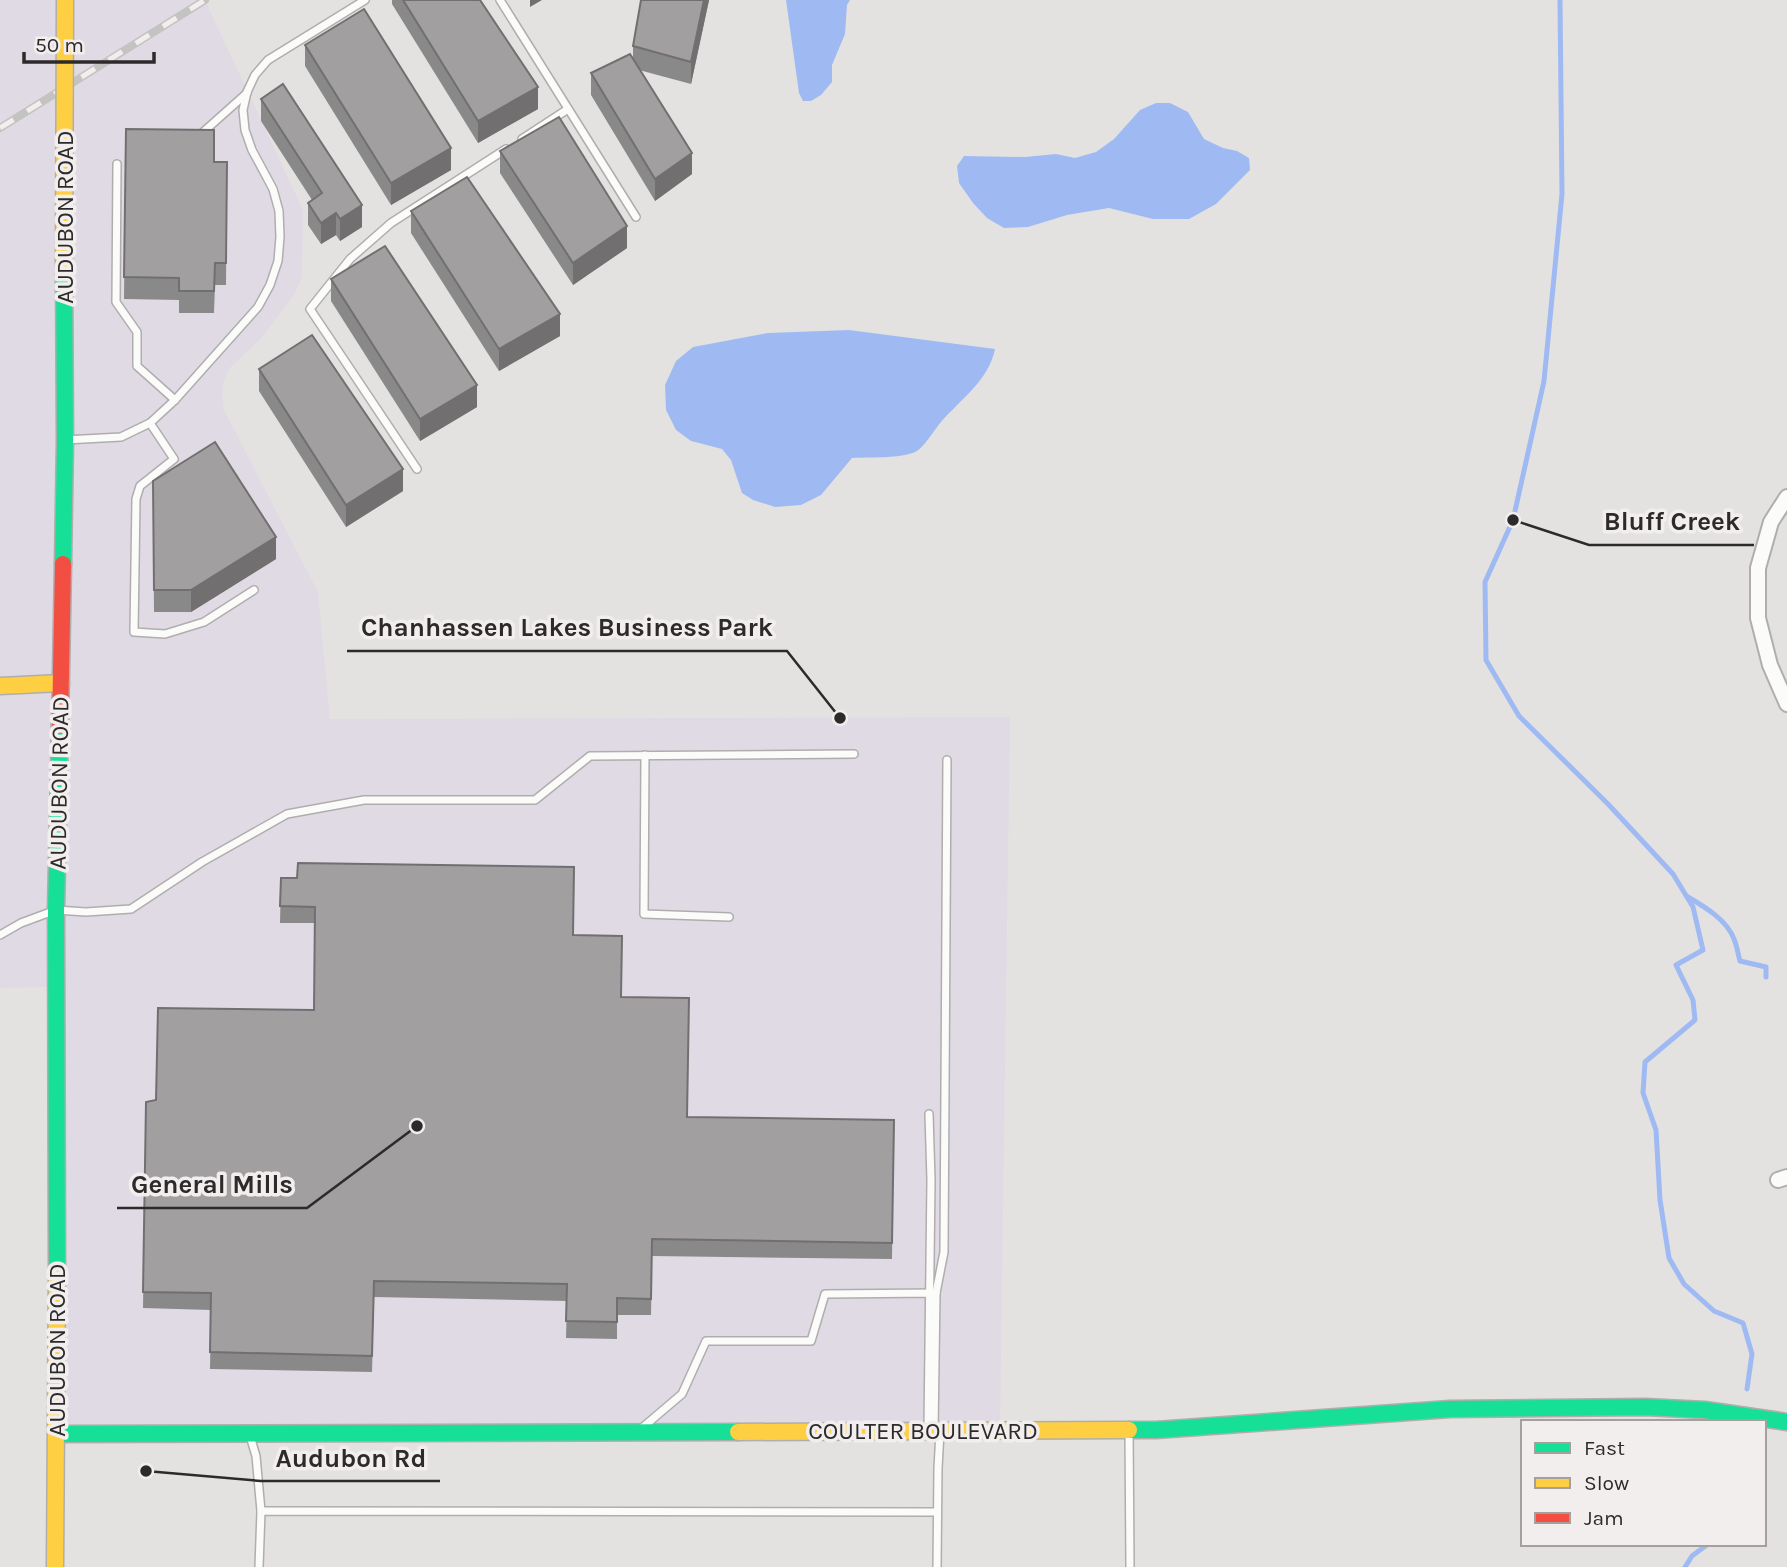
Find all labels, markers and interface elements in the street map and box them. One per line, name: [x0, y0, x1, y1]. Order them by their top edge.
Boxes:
scale bar: [24, 21, 154, 65]
text: 50 m: [35, 33, 84, 57]
street label: AUDUBON ROAD: [51, 130, 79, 304]
callout: Bluff Creek: [1589, 498, 1754, 545]
text: Bluff Creek: [1604, 506, 1740, 537]
callout: Chanhassen Lakes Business Park: [347, 604, 787, 651]
text: Chanhassen Lakes Business Park: [361, 612, 773, 643]
street label: AUDUBON ROAD: [43, 696, 75, 870]
callout: General Mills: [117, 1161, 307, 1208]
text: General Mills: [131, 1169, 293, 1200]
street label: AUDUBON ROAD: [43, 1263, 71, 1437]
street label: COULTER BOULEVARD: [808, 1417, 1038, 1445]
legend: [1521, 1420, 1766, 1546]
callout: Audubon Rd: [261, 1434, 440, 1481]
text: Fast: [1584, 1436, 1625, 1460]
text: Audubon Rd: [276, 1443, 426, 1474]
text: Slow: [1584, 1471, 1629, 1495]
text: Jam: [1584, 1506, 1624, 1530]

